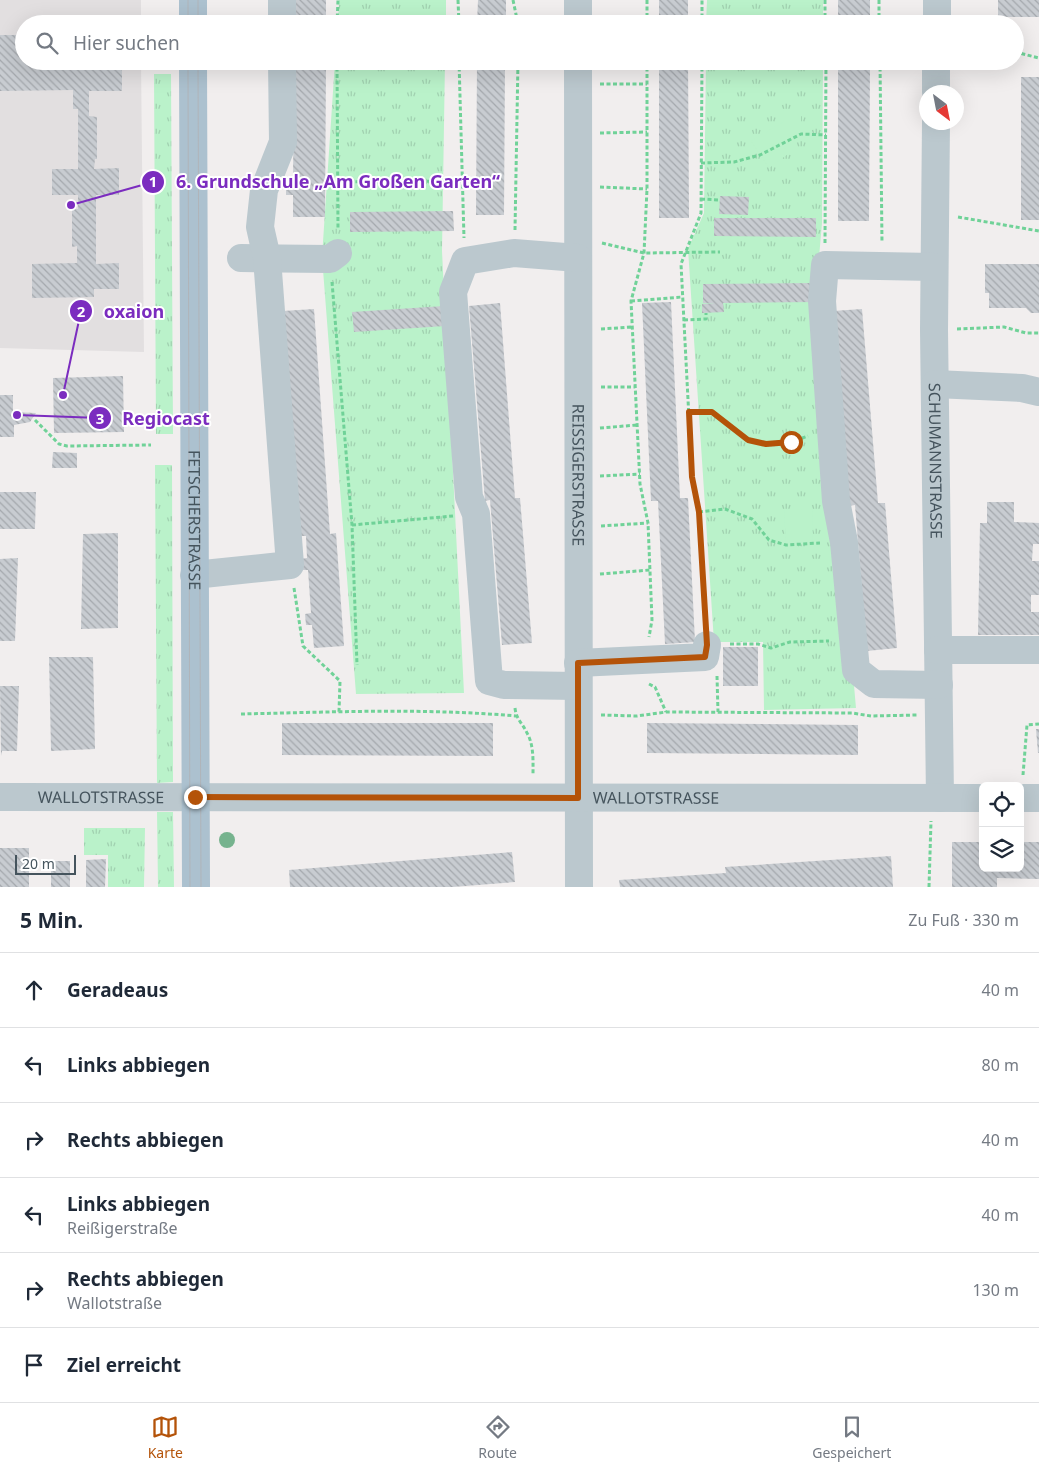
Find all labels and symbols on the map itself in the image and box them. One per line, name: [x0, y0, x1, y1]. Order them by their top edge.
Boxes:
north arrow: [919, 85, 964, 130]
callout: 6. Grundschule „Am Großen Garten“: [141, 165, 510, 198]
text: 6. Grundschule „Am Großen Garten“: [176, 169, 500, 193]
text: 1: [149, 171, 157, 191]
callout: oxaion: [69, 295, 174, 328]
text: oxaion: [104, 299, 164, 323]
text: 2: [77, 301, 86, 321]
street label: SCHUMANNSTRASSE: [924, 383, 948, 539]
callout: Regiocast: [88, 402, 220, 435]
street label: REISSIGERSTRASSE: [567, 404, 590, 546]
text: Regiocast: [122, 406, 210, 430]
text: 3: [96, 408, 104, 428]
route start: [780, 431, 803, 454]
street label: FETSCHERSTRASSE: [183, 450, 206, 590]
street label: WALLOTSTRASSE: [38, 786, 164, 808]
route end: [184, 786, 207, 809]
street label: WALLOTSTRASSE: [593, 787, 719, 809]
scale bar: [15, 852, 76, 875]

